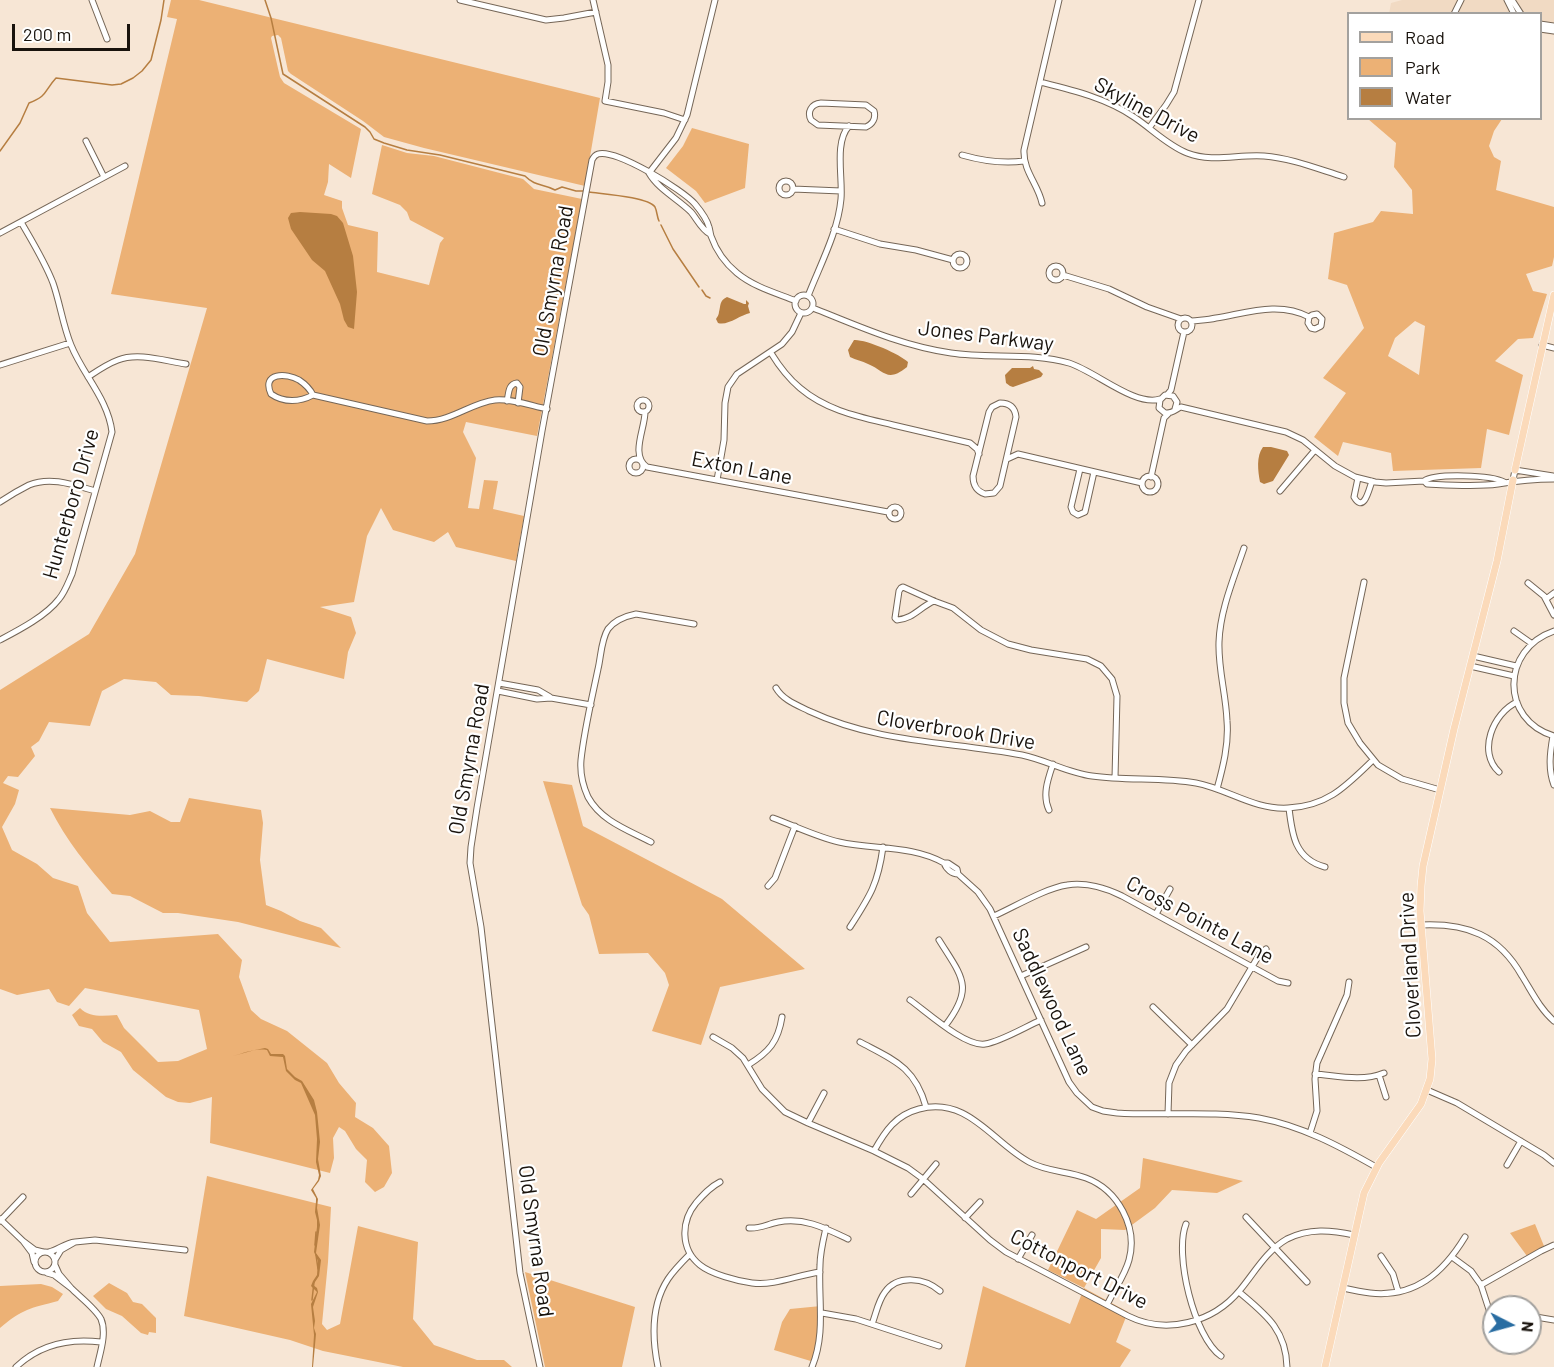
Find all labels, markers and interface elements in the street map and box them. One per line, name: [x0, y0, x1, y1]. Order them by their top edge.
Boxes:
scale bar: [15, 12, 134, 50]
legend: [1347, 12, 1542, 120]
text: 200 m: [23, 23, 71, 45]
text: Road: [1405, 26, 1445, 48]
text: Park: [1405, 56, 1440, 78]
street label: Skyline Drive: [1090, 72, 1204, 148]
text: Water: [1405, 86, 1452, 108]
street label: Old Smyrna Road: [527, 203, 579, 359]
street label: Jones Parkway: [917, 315, 1055, 357]
street label: Hunterboro Drive: [37, 426, 105, 582]
street label: Exton Lane: [690, 446, 794, 490]
street label: Old Smyrna Road: [443, 681, 495, 837]
street label: Cloverbrook Drive: [875, 705, 1037, 755]
street label: Cross Pointe Lane: [1122, 870, 1278, 970]
street label: Cloverland Drive: [1394, 891, 1426, 1039]
street label: Saddlewood Lane: [1007, 924, 1097, 1080]
street label: Old Smyrna Road: [513, 1163, 559, 1319]
street label: Cottonport Drive: [1006, 1223, 1152, 1315]
north arrow: [1482, 1295, 1542, 1355]
text: N: [1518, 1320, 1538, 1333]

